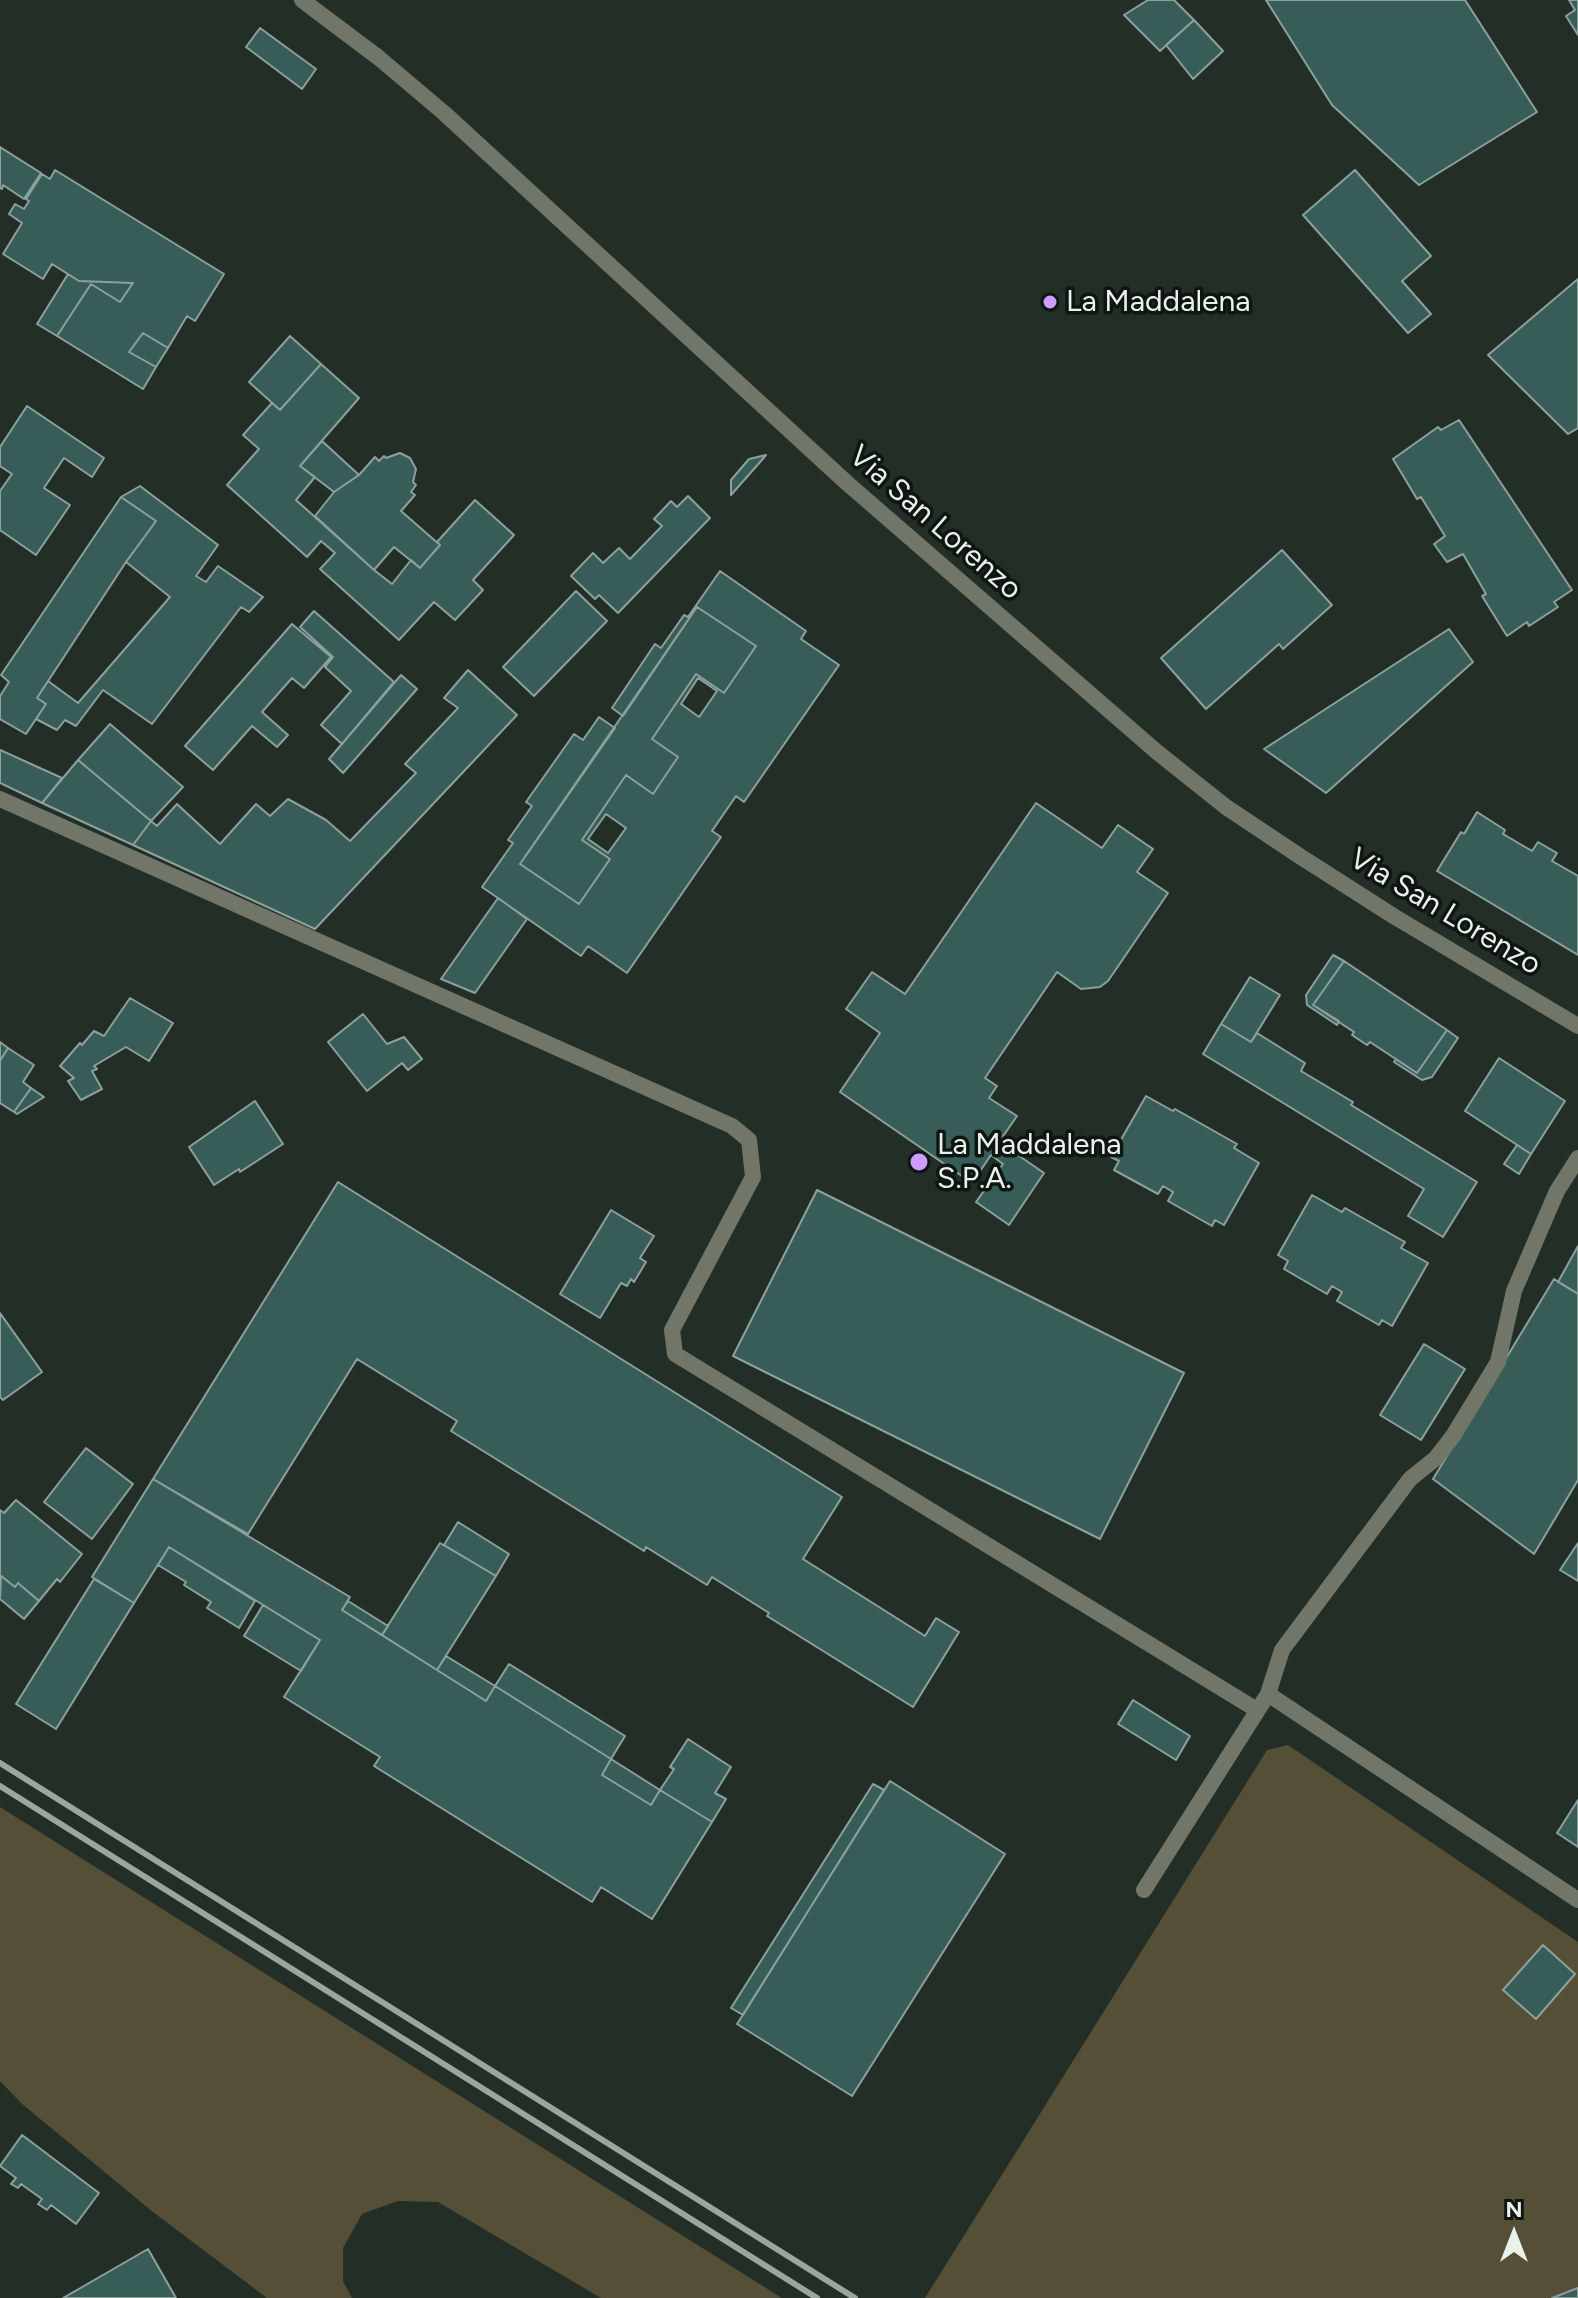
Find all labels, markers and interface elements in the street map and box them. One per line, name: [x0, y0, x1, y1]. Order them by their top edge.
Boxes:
place label: La Maddalena: [1066, 284, 1250, 320]
marker: La Maddalena: [1041, 293, 1059, 311]
street label: Via San Lorenzo: [841, 438, 1029, 608]
street label: Via San Lorenzo: [1343, 841, 1547, 983]
place label: La Maddalena S.P.A.: [937, 1127, 1121, 1198]
marker: La Maddalena S.P.A.: [908, 1151, 930, 1173]
north arrow: [1474, 2194, 1554, 2274]
text: N: [1505, 2196, 1523, 2223]

